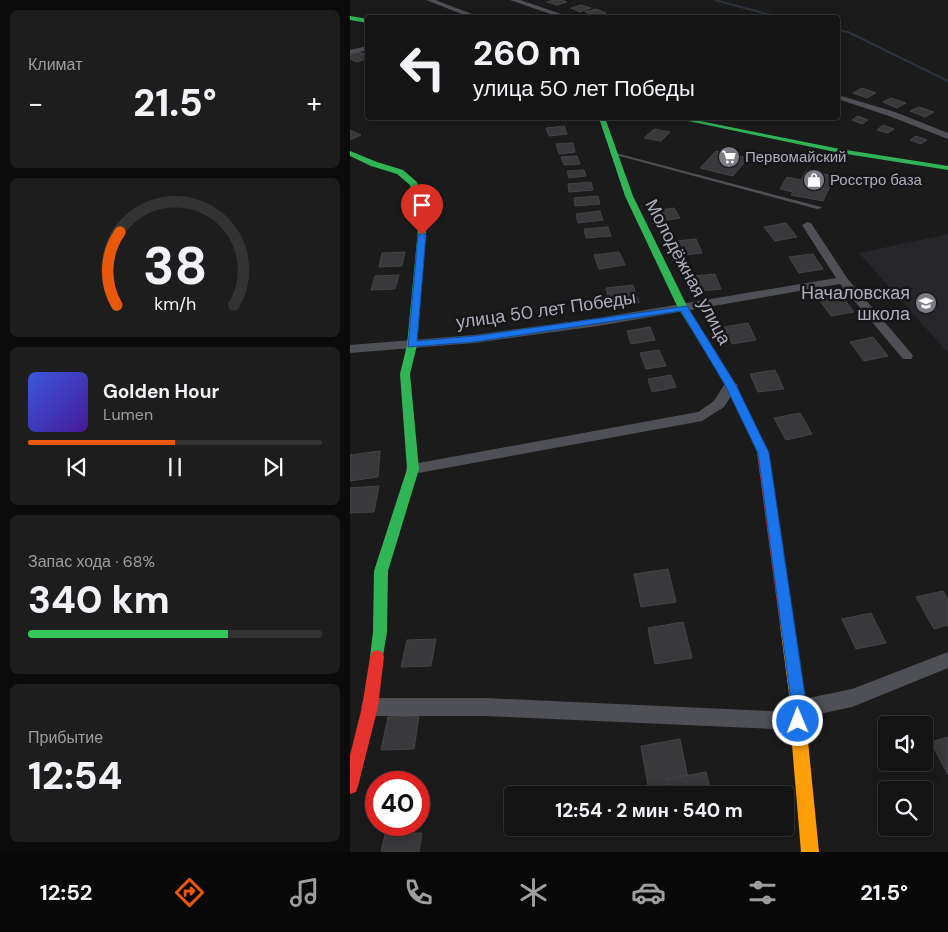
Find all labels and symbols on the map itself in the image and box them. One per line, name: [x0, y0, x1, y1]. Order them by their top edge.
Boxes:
supermarket icon: Первомайский: [717, 145, 741, 169]
place label: Первомайский: [745, 147, 846, 167]
shop icon: Росстро база: [802, 168, 826, 192]
place label: Росстро база: [830, 170, 923, 190]
pin: [401, 184, 443, 235]
street label: Молодёжная улица: [639, 195, 737, 350]
place label: Началовская школа: [801, 281, 911, 326]
street label: улица 50 лет Победы: [455, 285, 637, 335]
school or university icon: Началовская школа: [914, 291, 938, 315]
position arrow: [771, 694, 823, 746]
speed limit sign: 40: [365, 771, 430, 836]

